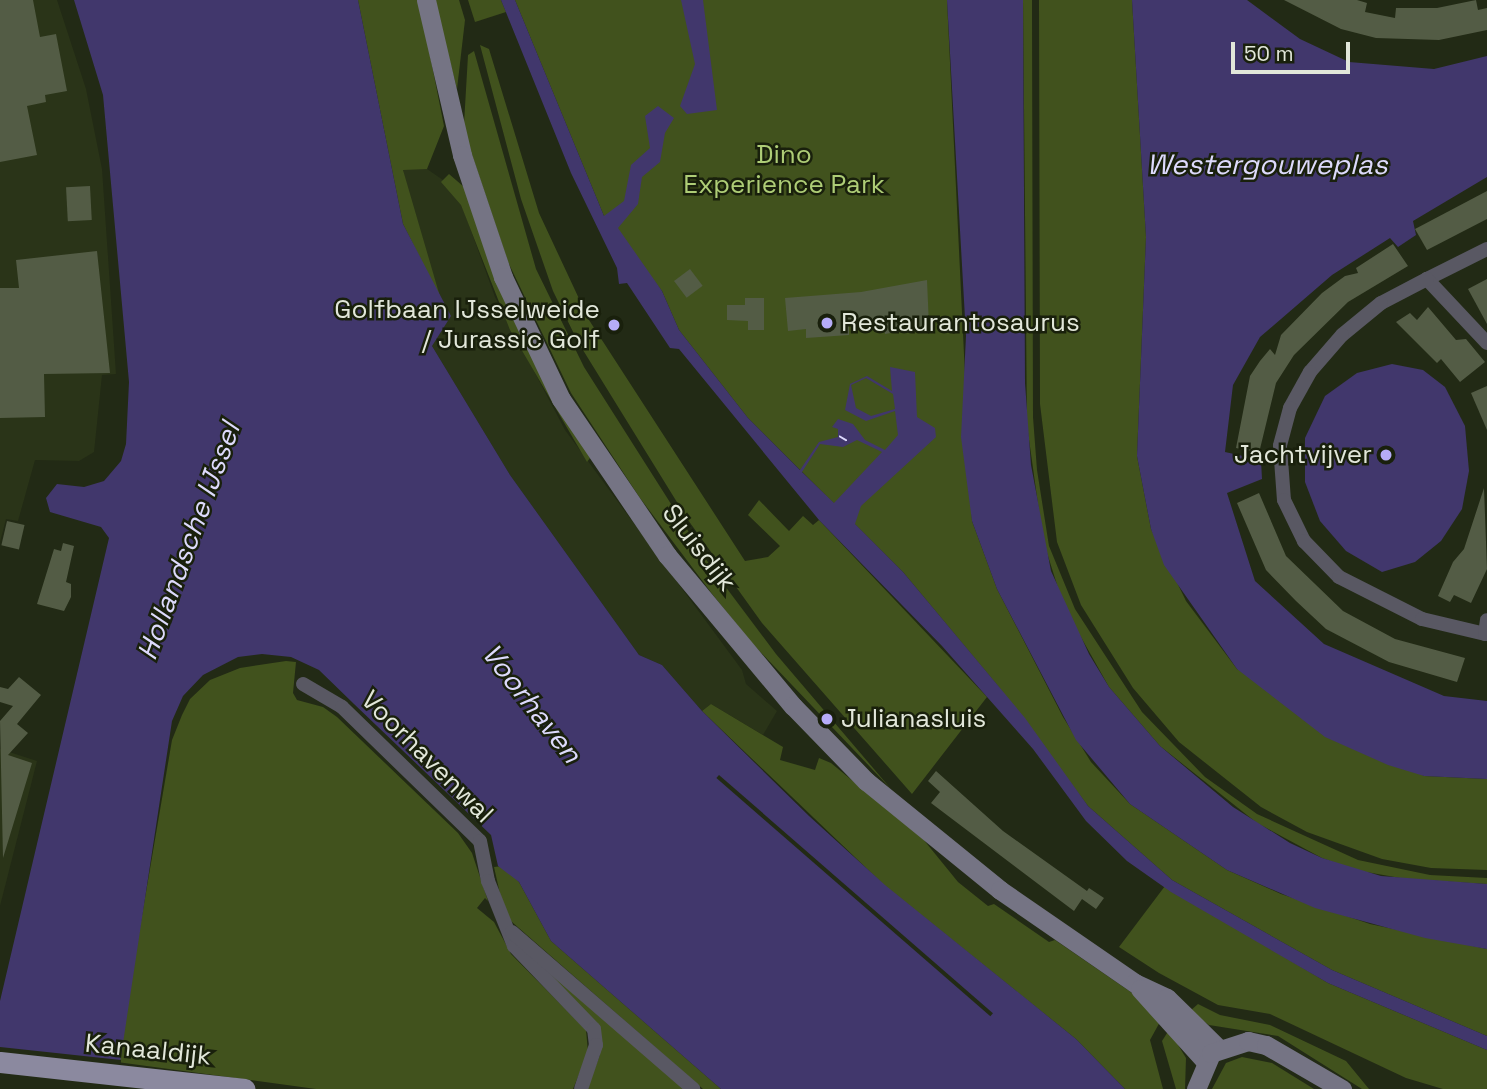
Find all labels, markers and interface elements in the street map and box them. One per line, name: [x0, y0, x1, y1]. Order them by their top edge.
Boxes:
scale bar: [1235, 28, 1354, 72]
text: 50 m: [1244, 40, 1294, 67]
park label: Dino Experience Park: [683, 139, 885, 200]
water label: Westergouweplas: [1147, 147, 1387, 181]
place label: Golfbaan IJsselweide / Jurassic Golf: [334, 294, 600, 356]
place label: Restaurantosaurus: [841, 307, 1080, 339]
marker: Restaurantosaurus: [819, 315, 835, 331]
marker: Golfbaan IJsselweide / Jurassic Golf: [606, 317, 622, 333]
water label: Hollandsche IJssel: [130, 418, 246, 664]
place label: Jachtvijver: [1234, 439, 1372, 471]
marker: Jachtvijver: [1378, 447, 1394, 463]
street label: Sluisdijk: [655, 498, 743, 598]
water label: Voorhaven: [475, 637, 589, 769]
street label: Voorhavenwal: [354, 684, 500, 830]
place label: Julianasluis: [841, 703, 986, 735]
marker: Julianasluis: [819, 711, 835, 727]
street label: Kanaaldijk: [83, 1028, 213, 1072]

